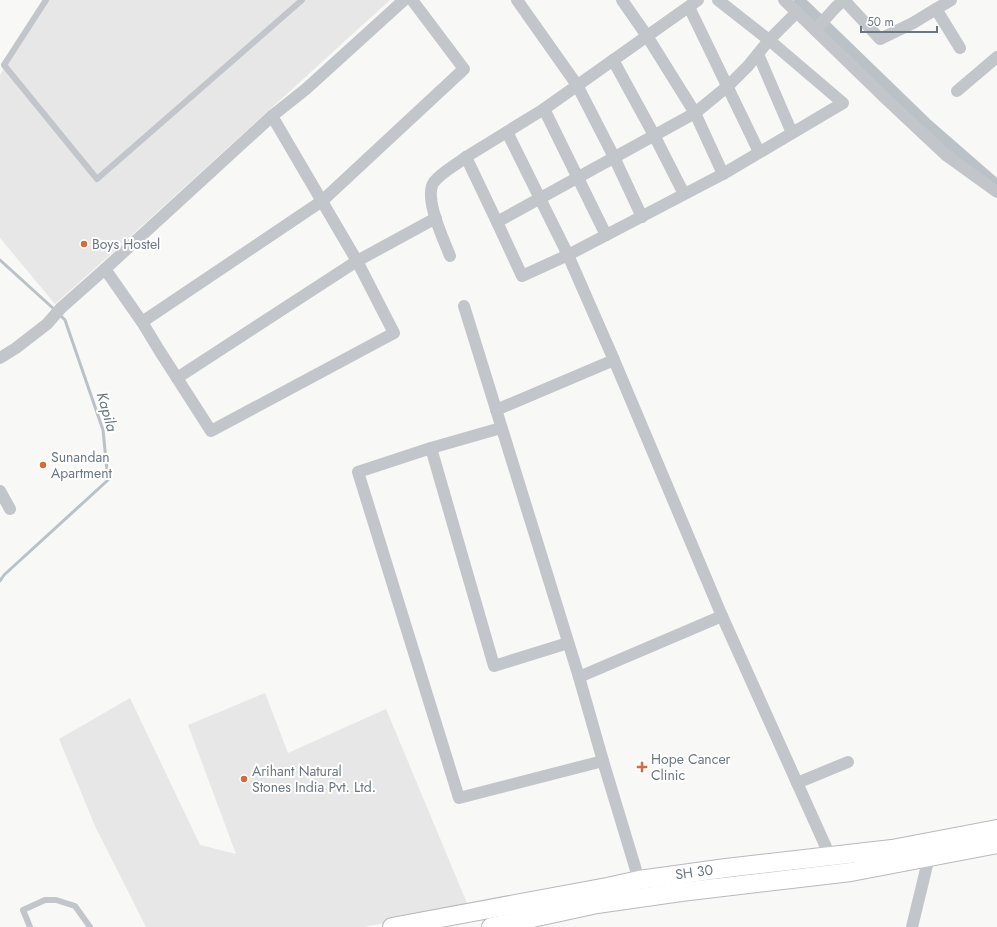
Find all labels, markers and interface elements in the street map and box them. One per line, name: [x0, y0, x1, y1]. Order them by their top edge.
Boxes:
scale bar: [861, 8, 937, 34]
text: 50 m: [867, 13, 894, 31]
place label: Boys Hostel: [92, 234, 160, 254]
marker: Boys Hostel: [79, 239, 89, 249]
water label: Kapila: [91, 390, 123, 435]
place label: Sunandan Apartment: [51, 447, 113, 483]
marker: Sunandan Apartment: [38, 460, 48, 470]
place label: Hope Cancer Clinic: [651, 749, 731, 785]
place label: Arihant Natural Stones India Pvt. Ltd.: [252, 761, 376, 797]
marker: Hope Cancer Clinic: [636, 761, 648, 773]
marker: Arihant Natural Stones India Pvt. Ltd.: [239, 774, 249, 784]
street label: SH 30: [674, 859, 714, 885]

